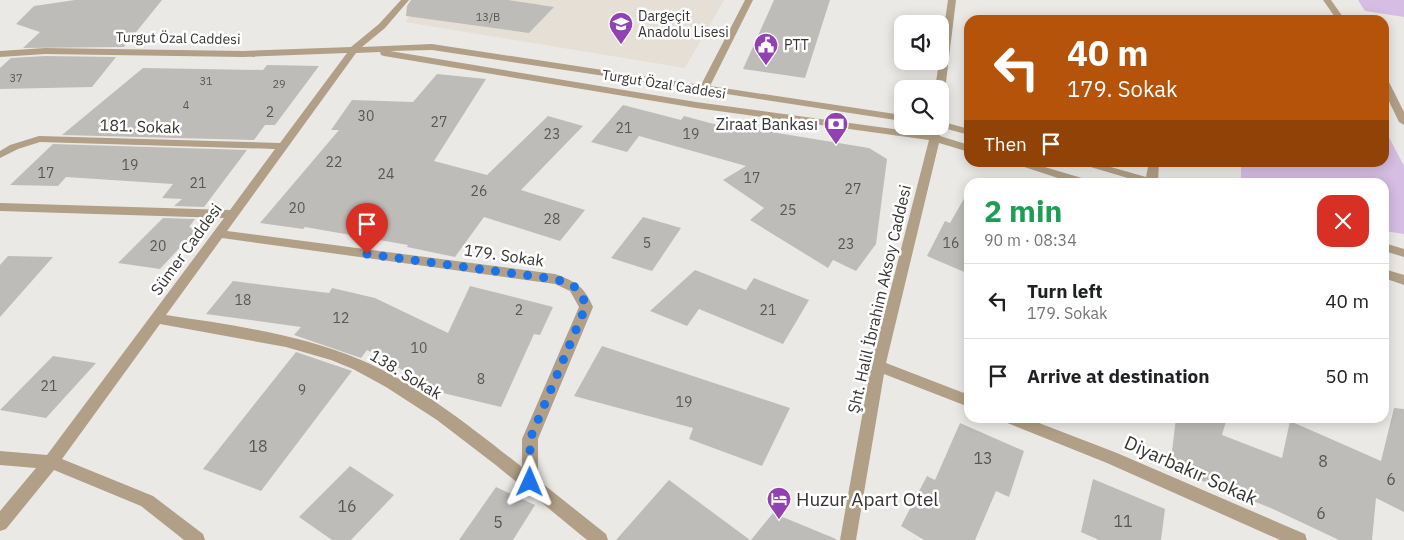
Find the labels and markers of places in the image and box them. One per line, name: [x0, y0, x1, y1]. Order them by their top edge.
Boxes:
place label: Dargeçit Anadolu Lisesi: [638, 7, 729, 41]
school or university icon: Dargeçit Anadolu Lisesi: [608, 11, 634, 45]
public building icon: PTT: [753, 32, 779, 66]
place label: PTT: [784, 36, 809, 54]
bank icon: Ziraat Bankası: [823, 111, 849, 145]
place label: Ziraat Bankası: [716, 114, 818, 134]
pin: [346, 203, 388, 254]
hotel icon: Huzur Apart Otel: [766, 486, 792, 520]
place label: Huzur Apart Otel: [796, 487, 938, 511]

